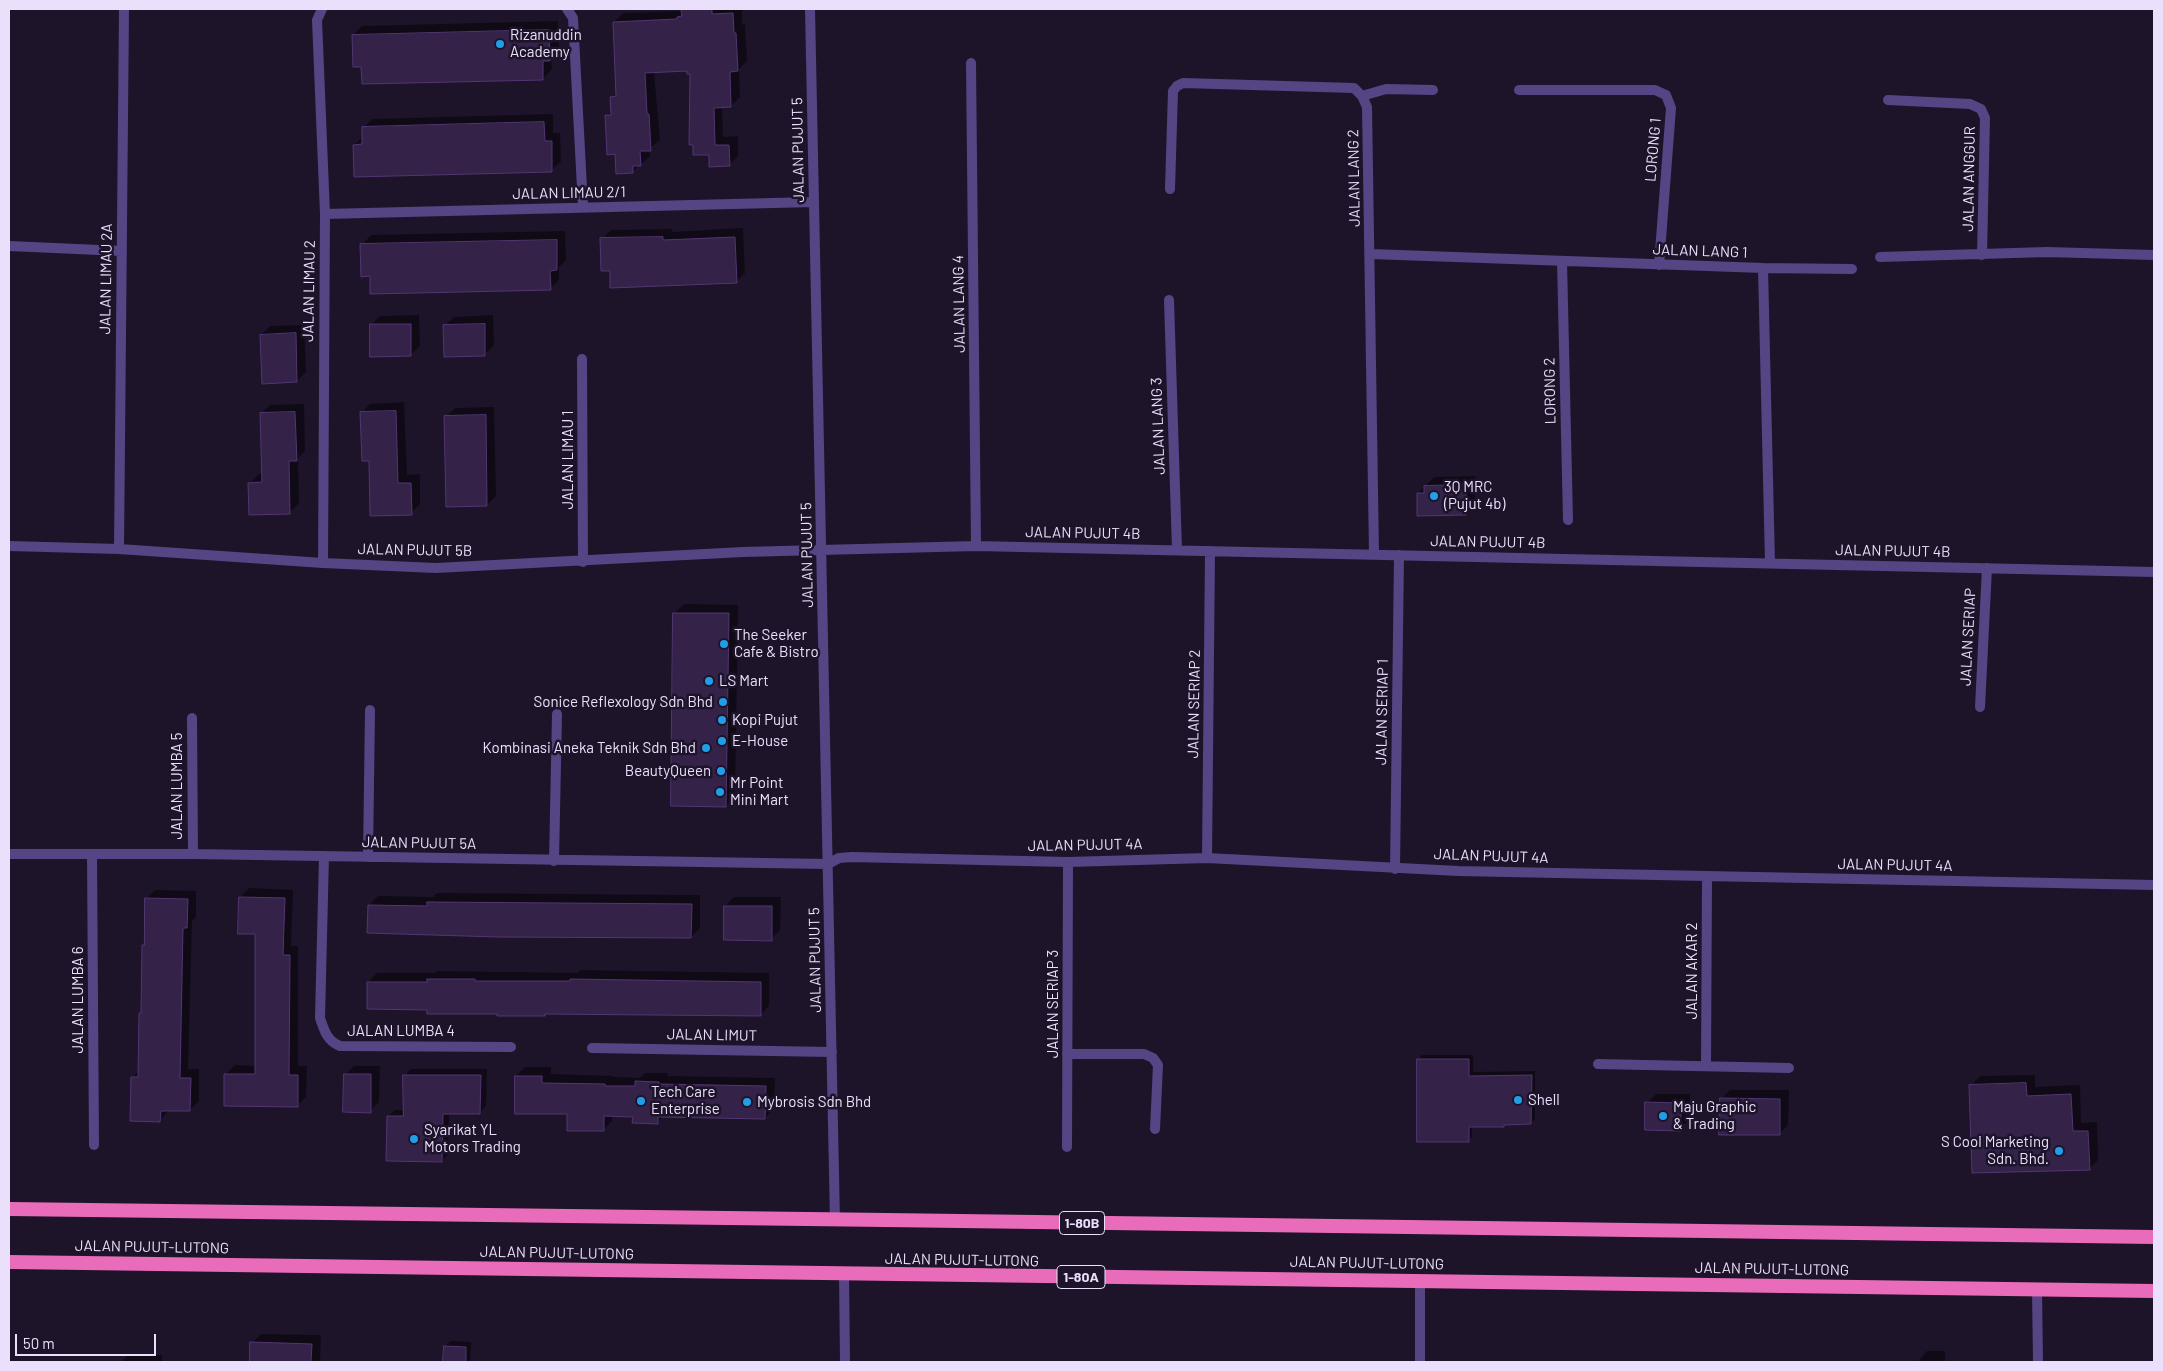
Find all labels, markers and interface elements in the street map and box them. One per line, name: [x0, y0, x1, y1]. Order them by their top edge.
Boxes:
place label: Rizanuddin Academy: [510, 26, 582, 61]
marker: Rizanuddin Academy: [494, 38, 506, 50]
street label: JALAN PUJUT 5: [788, 97, 808, 203]
street label: LORONG 1: [1641, 117, 1665, 183]
street label: JALAN ANGGUR: [1959, 126, 1979, 232]
street label: JALAN LANG 2: [1344, 129, 1364, 227]
street label: JALAN LIMAU 2/1: [512, 183, 626, 203]
street label: JALAN LIMAU 2A: [96, 223, 116, 335]
street label: JALAN LIMAU 2: [299, 240, 319, 342]
street label: JALAN LANG 1: [1652, 240, 1748, 262]
street label: JALAN LANG 4: [949, 255, 969, 353]
street label: LORONG 2: [1540, 358, 1560, 424]
street label: JALAN LANG 3: [1147, 377, 1169, 475]
street label: JALAN LIMAU 1: [559, 410, 577, 510]
place label: 3Q MRC (Pujut 4b): [1444, 478, 1505, 513]
marker: 3Q MRC (Pujut 4b): [1428, 490, 1440, 502]
street label: JALAN PUJUT 5: [797, 502, 817, 608]
street label: JALAN PUJUT 4B: [1025, 523, 1141, 543]
street label: JALAN PUJUT 4B: [1430, 532, 1546, 552]
street label: JALAN PUJUT 5B: [358, 540, 472, 560]
street label: JALAN PUJUT 4B: [1835, 541, 1951, 561]
street label: JALAN SERIAP: [1956, 588, 1980, 686]
place label: The Seeker Cafe & Bistro: [734, 626, 819, 661]
marker: The Seeker Cafe & Bistro: [718, 638, 730, 650]
street label: JALAN SERIAP 2: [1184, 649, 1204, 759]
street label: JALAN SERIAP 1: [1372, 659, 1392, 765]
place label: LS Mart: [719, 672, 769, 690]
marker: LS Mart: [703, 675, 715, 687]
place label: Sonice Reflexology Sdn Bhd: [534, 693, 713, 711]
marker: Sonice Reflexology Sdn Bhd: [717, 696, 729, 708]
place label: Kopi Pujut: [732, 711, 798, 729]
marker: Kopi Pujut: [716, 714, 728, 726]
place label: E-House: [732, 732, 788, 750]
street label: JALAN LUMBA 5: [168, 733, 186, 839]
marker: E-House: [716, 735, 728, 747]
place label: Kombinasi Aneka Teknik Sdn Bhd: [483, 739, 696, 757]
marker: Kombinasi Aneka Teknik Sdn Bhd: [700, 742, 712, 754]
place label: BeautyQueen: [625, 762, 711, 780]
marker: BeautyQueen: [715, 765, 727, 777]
place label: Mr Point Mini Mart: [730, 774, 789, 809]
marker: Mr Point Mini Mart: [714, 786, 726, 798]
street label: JALAN PUJUT 5A: [362, 833, 476, 853]
street label: JALAN PUJUT 4A: [1027, 835, 1143, 855]
street label: JALAN PUJUT 4A: [1433, 845, 1549, 867]
street label: JALAN PUJUT 4A: [1837, 855, 1953, 875]
street label: JALAN PUJUT 5: [805, 907, 825, 1013]
street label: JALAN AKAR 2: [1683, 922, 1701, 1020]
street label: JALAN LUMBA 6: [69, 947, 87, 1053]
street label: JALAN SERIAP 3: [1044, 950, 1062, 1058]
street label: JALAN LUMBA 4: [347, 1022, 455, 1040]
street label: JALAN LIMUT: [667, 1025, 757, 1045]
place label: Tech Care Enterprise: [651, 1083, 720, 1118]
place label: Shell: [1528, 1091, 1560, 1109]
place label: Mybrosis Sdn Bhd: [757, 1093, 871, 1111]
marker: Shell: [1512, 1094, 1524, 1106]
marker: Tech Care Enterprise: [635, 1095, 647, 1107]
marker: Mybrosis Sdn Bhd: [741, 1096, 753, 1108]
place label: Maju Graphic & Trading: [1673, 1098, 1756, 1133]
marker: Maju Graphic & Trading: [1657, 1110, 1669, 1122]
place label: Syarikat YL Motors Trading: [424, 1121, 521, 1156]
marker: Syarikat YL Motors Trading: [408, 1133, 420, 1145]
place label: S Cool Marketing Sdn. Bhd.: [1941, 1133, 2049, 1168]
marker: S Cool Marketing Sdn. Bhd.: [2053, 1145, 2065, 1157]
road number: 1-80B: [1060, 1212, 1104, 1234]
street label: JALAN PUJUT-LUTONG: [75, 1237, 229, 1257]
street label: JALAN PUJUT-LUTONG: [480, 1243, 634, 1263]
street label: JALAN PUJUT-LUTONG: [885, 1250, 1039, 1270]
street label: JALAN PUJUT-LUTONG: [1290, 1253, 1444, 1273]
street label: JALAN PUJUT-LUTONG: [1695, 1259, 1849, 1279]
road number: 1-80A: [1057, 1266, 1105, 1288]
scale bar: [18, 1324, 159, 1356]
text: 50 m: [23, 1334, 55, 1352]

